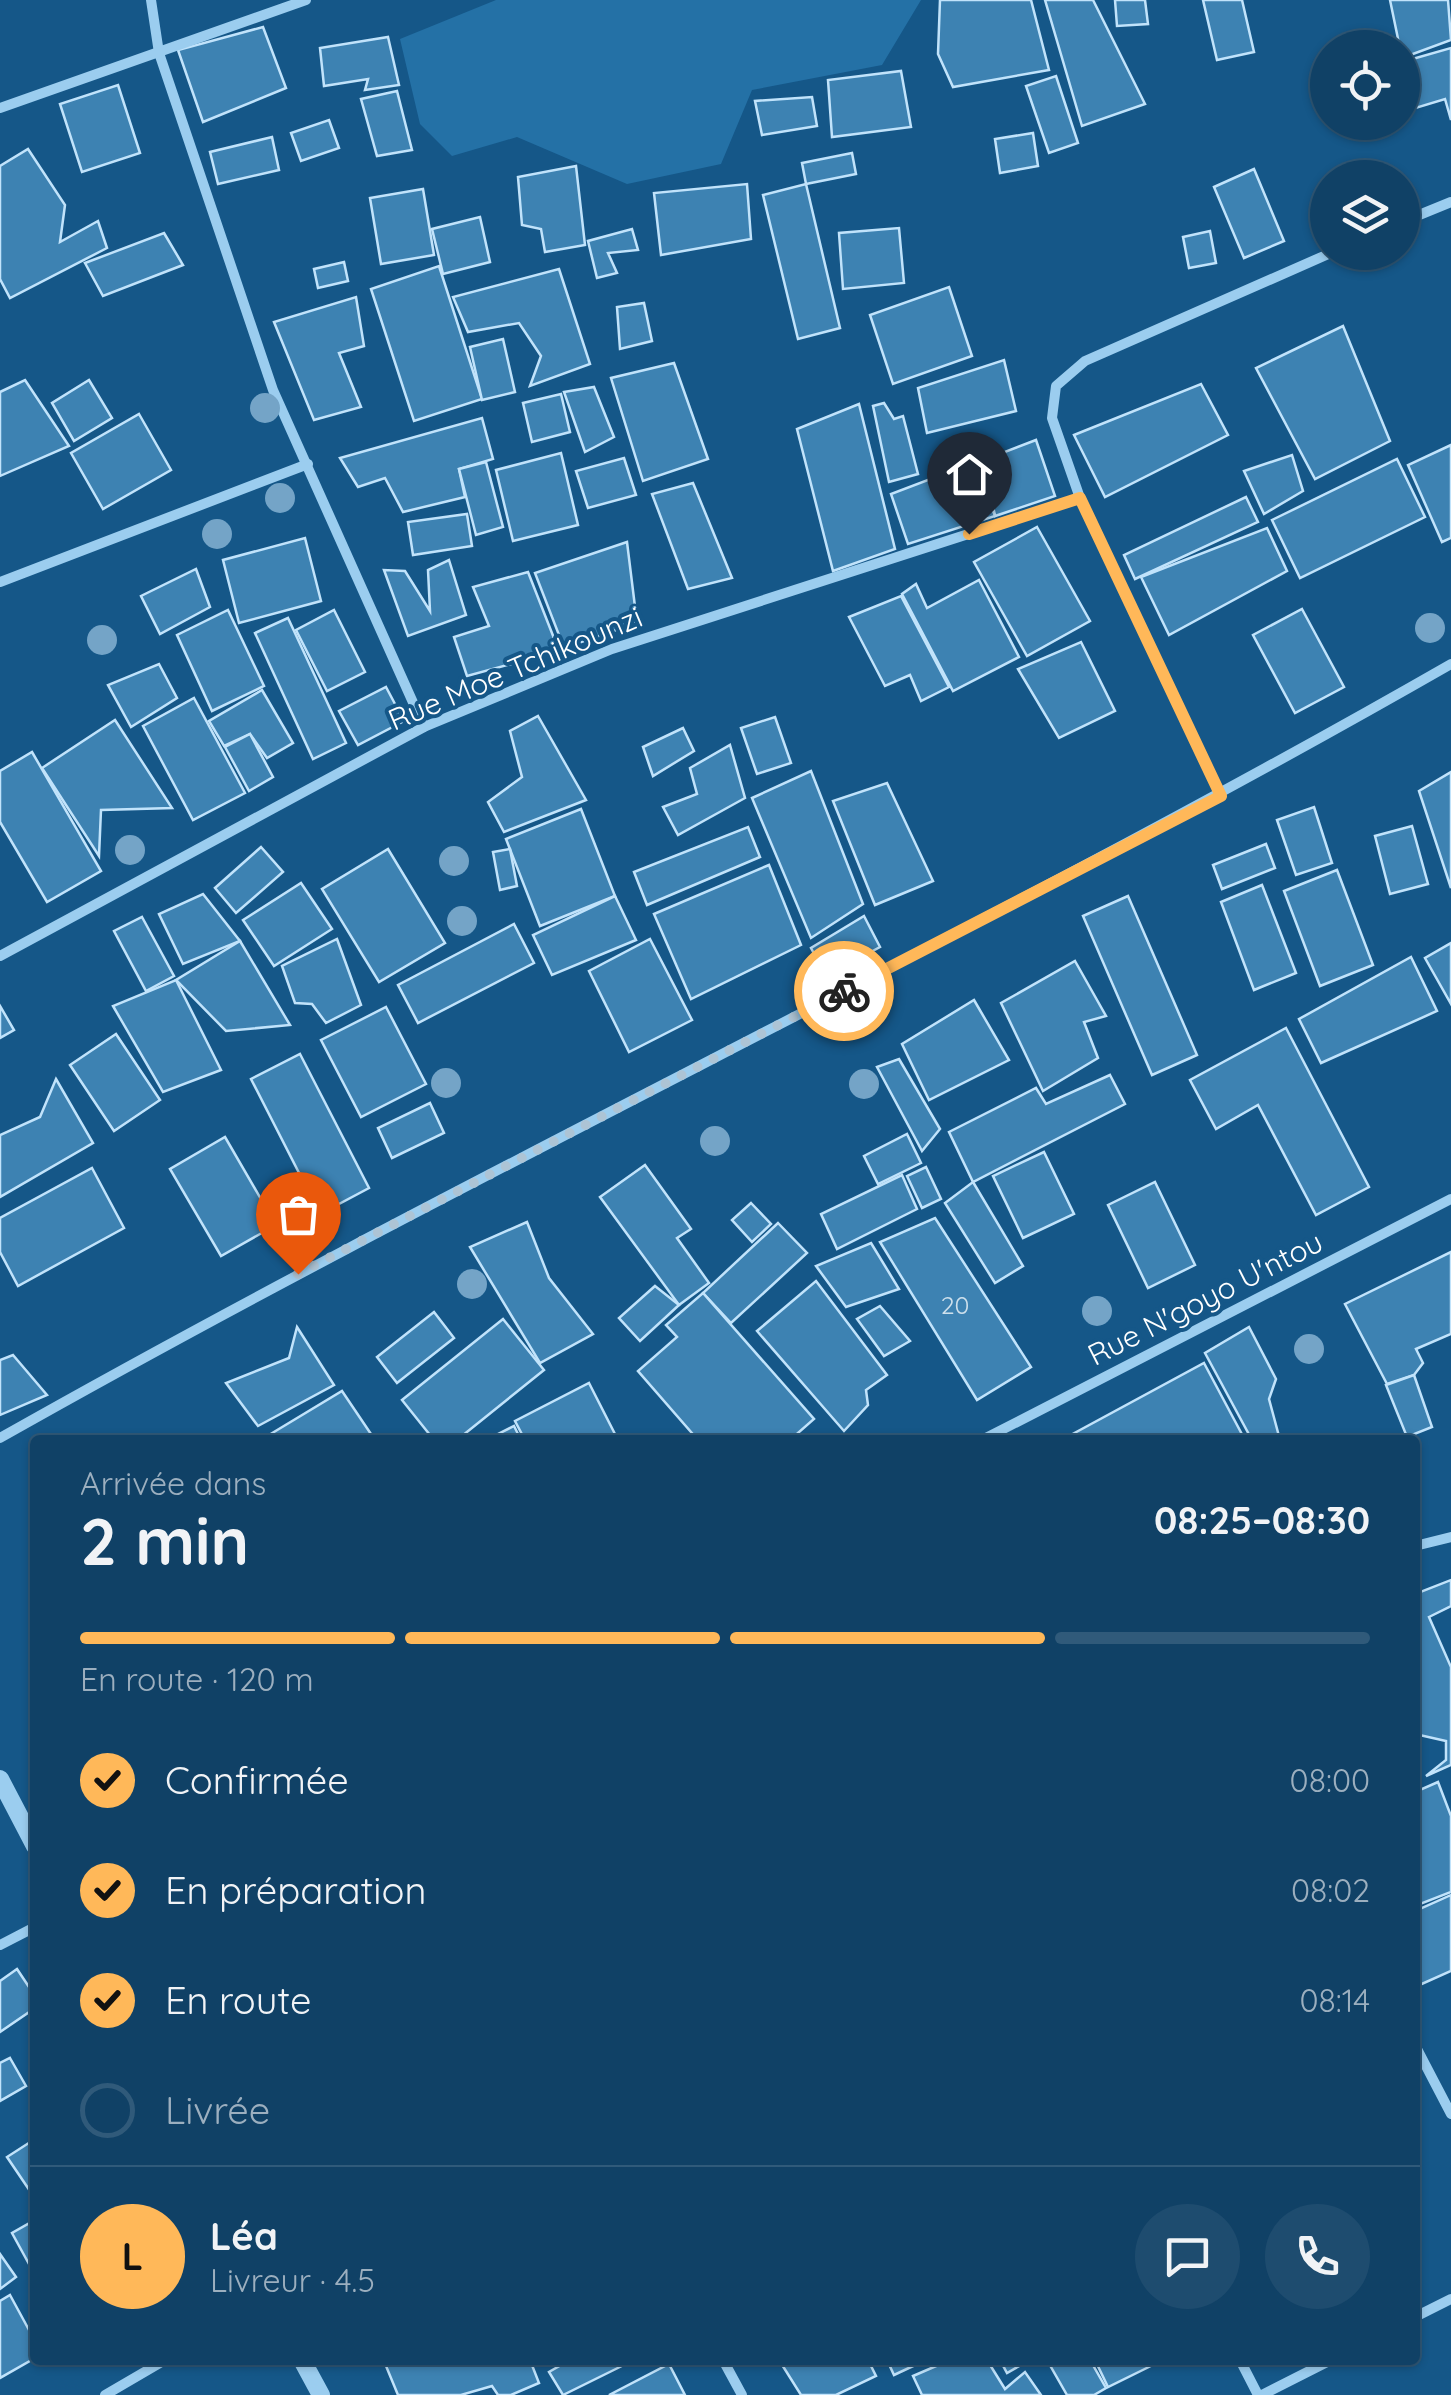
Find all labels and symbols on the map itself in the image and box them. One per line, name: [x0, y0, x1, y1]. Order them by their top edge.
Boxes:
pin: [927, 432, 1012, 535]
street label: Rue Moe Tchikounzi: [382, 597, 648, 739]
courier: [794, 941, 894, 1041]
pin: [256, 1172, 341, 1275]
street label: Rue N'goyo U'ntou: [1081, 1222, 1329, 1374]
house number: 20: [941, 1289, 969, 1320]

